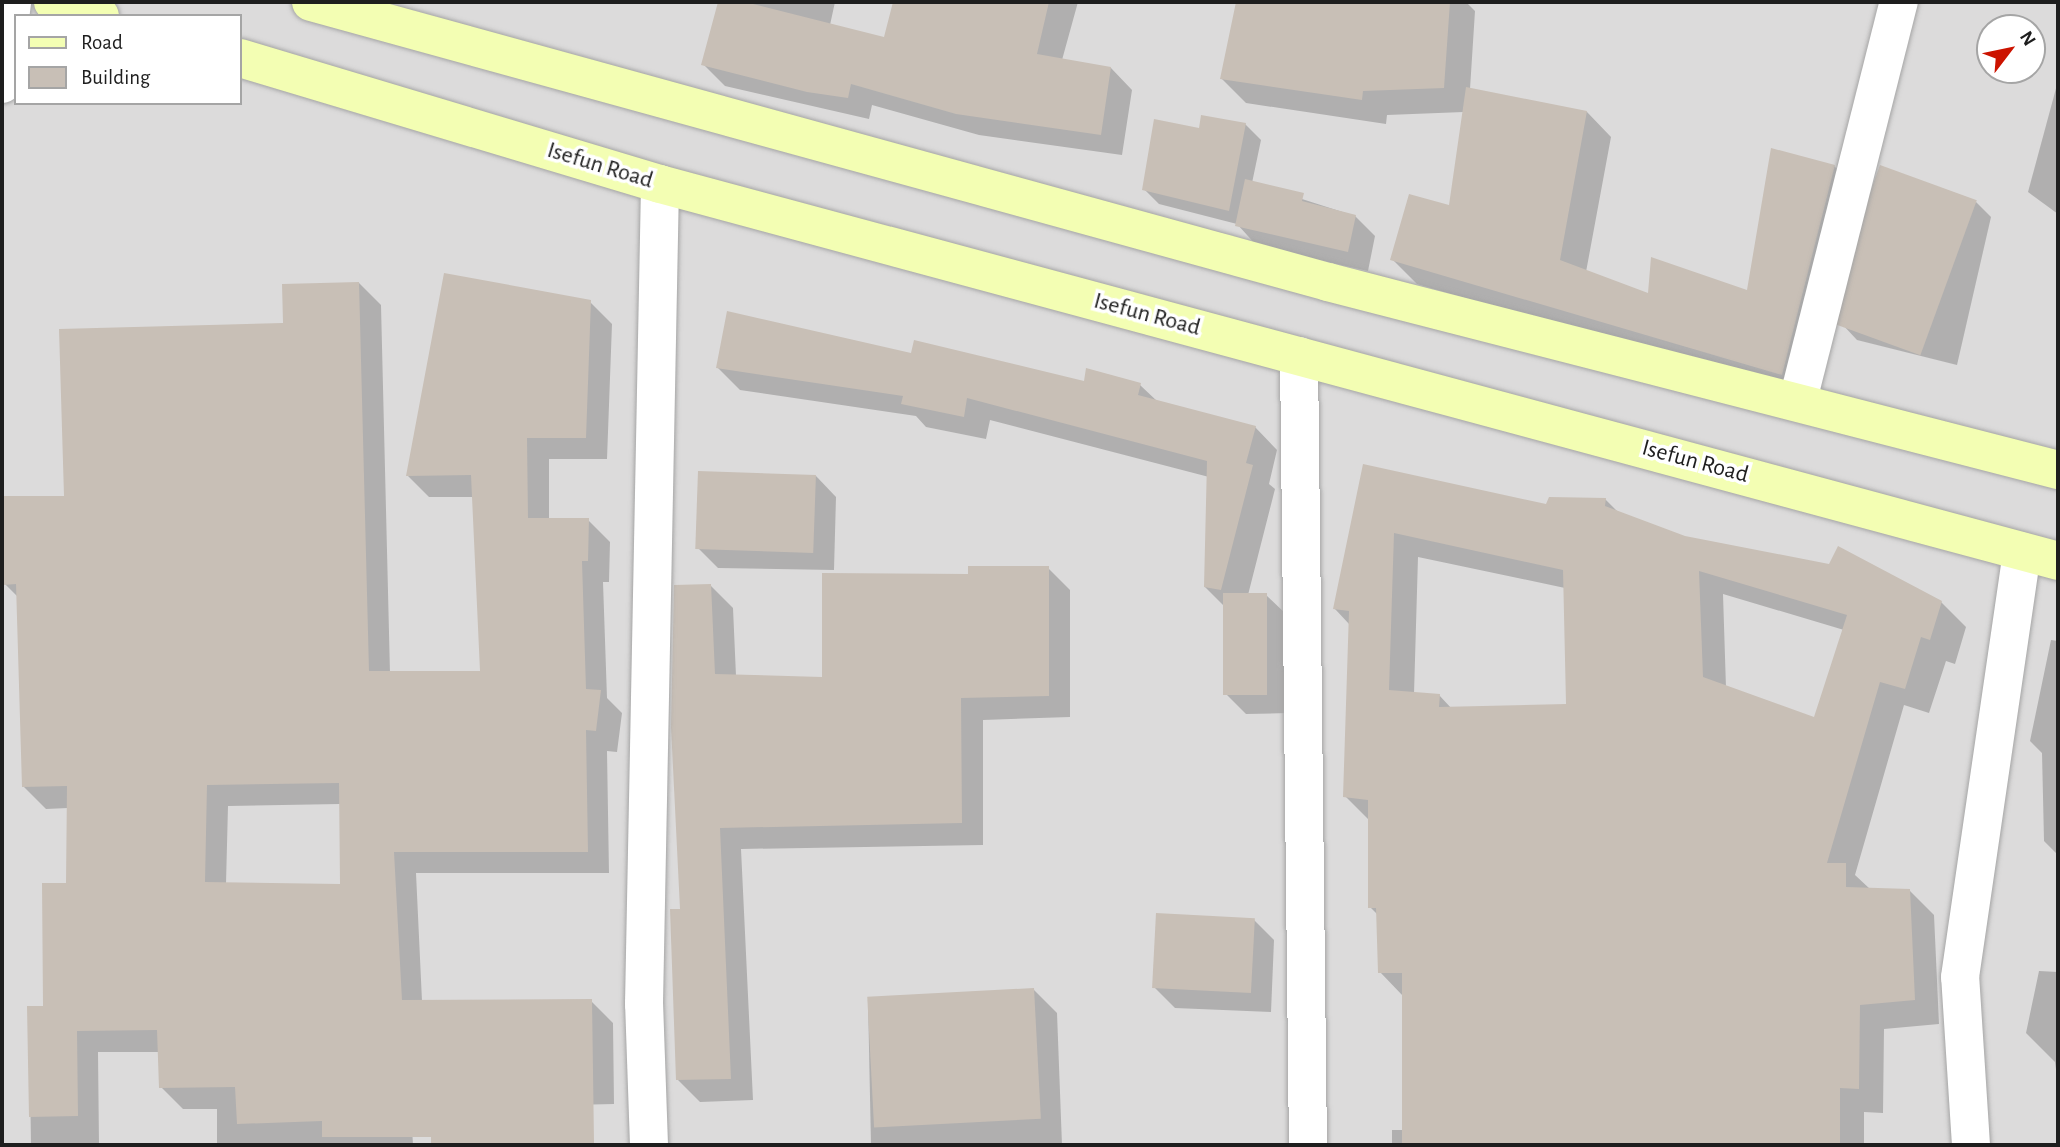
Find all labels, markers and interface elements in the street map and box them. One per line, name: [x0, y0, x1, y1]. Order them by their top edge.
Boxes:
legend: [14, 14, 242, 105]
north arrow: [1976, 14, 2046, 84]
text: N: [2016, 28, 2039, 49]
text: Road: [81, 32, 123, 53]
text: Building: [81, 67, 150, 88]
street label: Isefun Road: [544, 136, 656, 196]
street label: Isefun Road: [1091, 287, 1203, 343]
street label: Isefun Road: [1639, 434, 1751, 490]

